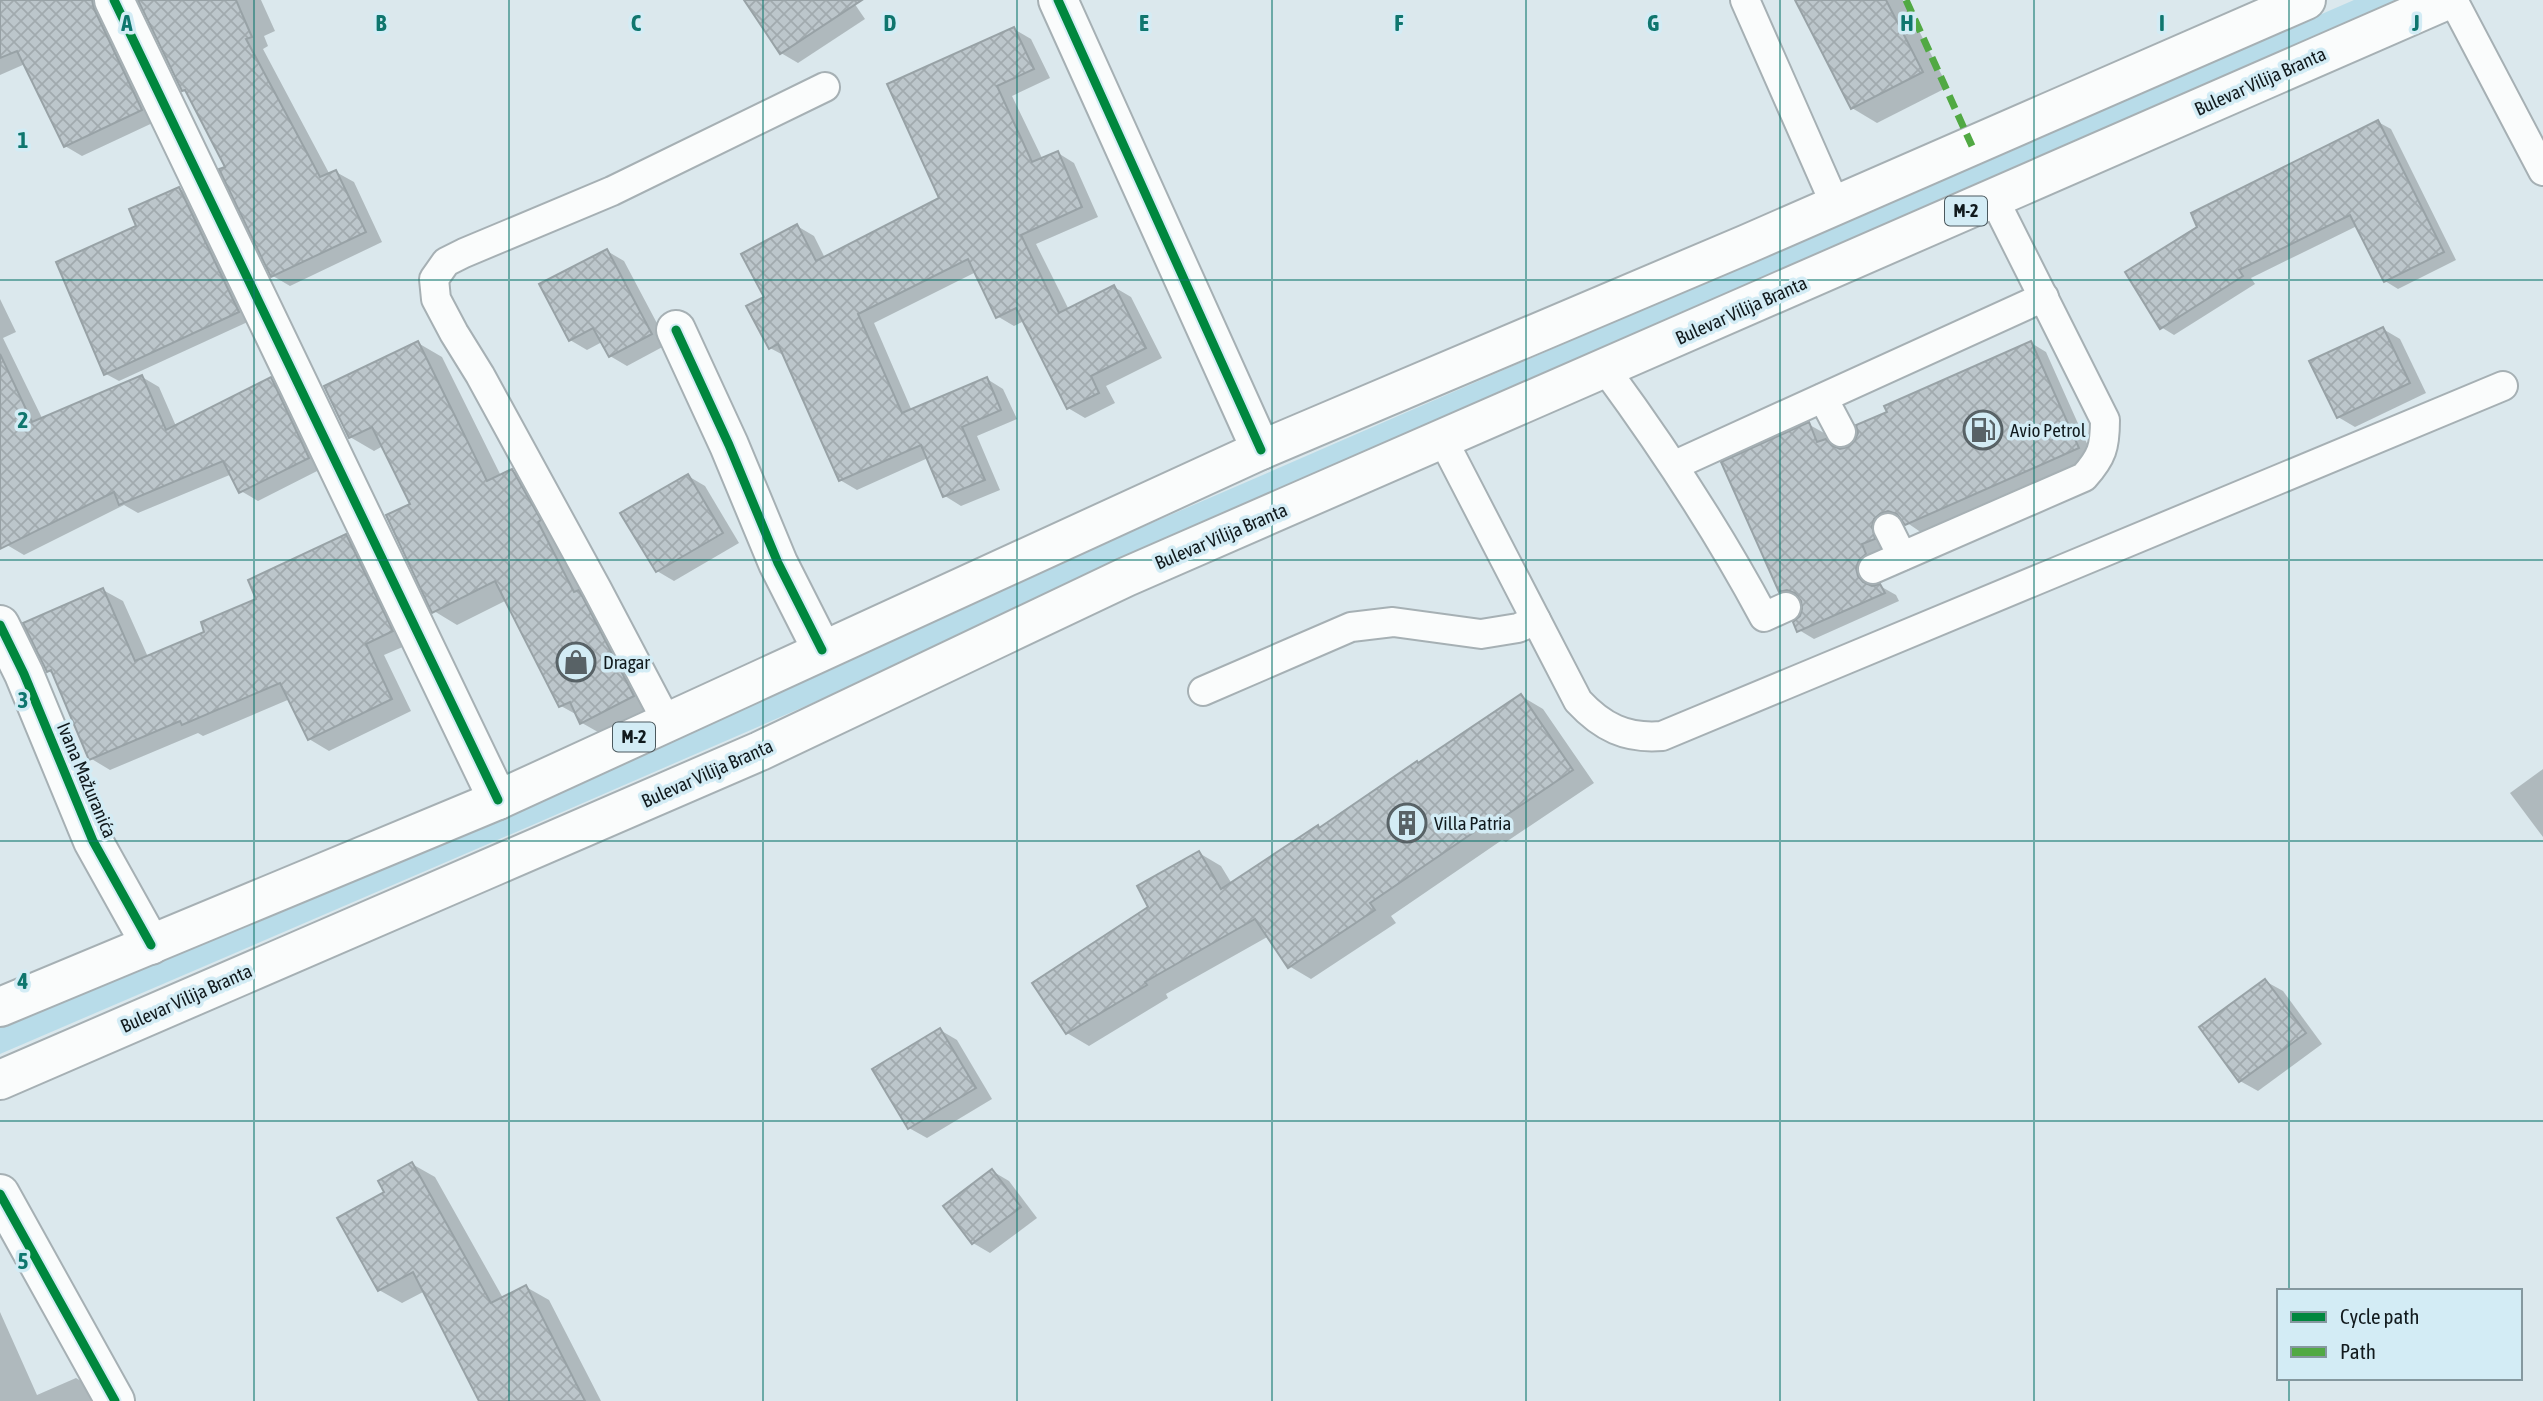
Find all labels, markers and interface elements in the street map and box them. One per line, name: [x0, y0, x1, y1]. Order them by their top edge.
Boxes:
text: A: [120, 10, 133, 36]
text: B: [376, 10, 387, 36]
text: C: [631, 10, 642, 36]
text: D: [884, 10, 897, 36]
text: E: [1139, 10, 1149, 36]
text: F: [1394, 10, 1404, 36]
text: G: [1647, 10, 1659, 36]
text: H: [1900, 10, 1914, 36]
text: I: [2159, 10, 2165, 36]
text: J: [2411, 10, 2420, 36]
street label: Bulevar Vilija Branta: [2191, 42, 2329, 120]
text: 1: [18, 127, 29, 153]
road number: M-2: [1945, 196, 1987, 226]
street label: Bulevar Vilija Branta: [1672, 271, 1810, 349]
text: 2: [18, 407, 28, 433]
fuel station icon: Avio Petrol: [1962, 409, 2004, 451]
place label: Avio Petrol: [2010, 419, 2086, 441]
street label: Bulevar Vilija Branta: [1152, 498, 1290, 574]
shop icon: Dragar: [555, 641, 597, 683]
place label: Dragar: [603, 651, 650, 673]
text: 3: [18, 687, 28, 713]
street label: Ivana Mažuranića: [53, 719, 121, 841]
road number: M-2: [613, 722, 655, 752]
street label: Bulevar Vilija Branta: [638, 734, 776, 812]
building icon: Villa Patria: [1386, 802, 1428, 844]
place label: Villa Patria: [1434, 812, 1511, 834]
street label: Bulevar Vilija Branta: [117, 959, 255, 1037]
text: 4: [17, 968, 29, 994]
text: 5: [18, 1248, 29, 1274]
legend: [2277, 1289, 2522, 1380]
text: Cycle path: [2340, 1304, 2419, 1328]
text: Path: [2340, 1339, 2376, 1363]

